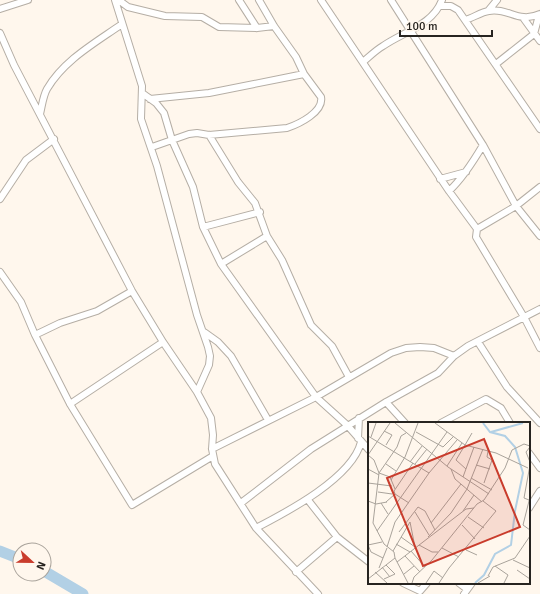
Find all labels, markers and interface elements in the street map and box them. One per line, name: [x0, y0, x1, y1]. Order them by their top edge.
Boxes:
scale bar: [400, 12, 492, 38]
text: 100 m: [406, 19, 438, 34]
inset map: [368, 422, 530, 584]
north arrow: [12, 542, 52, 582]
text: N: [33, 560, 48, 572]

